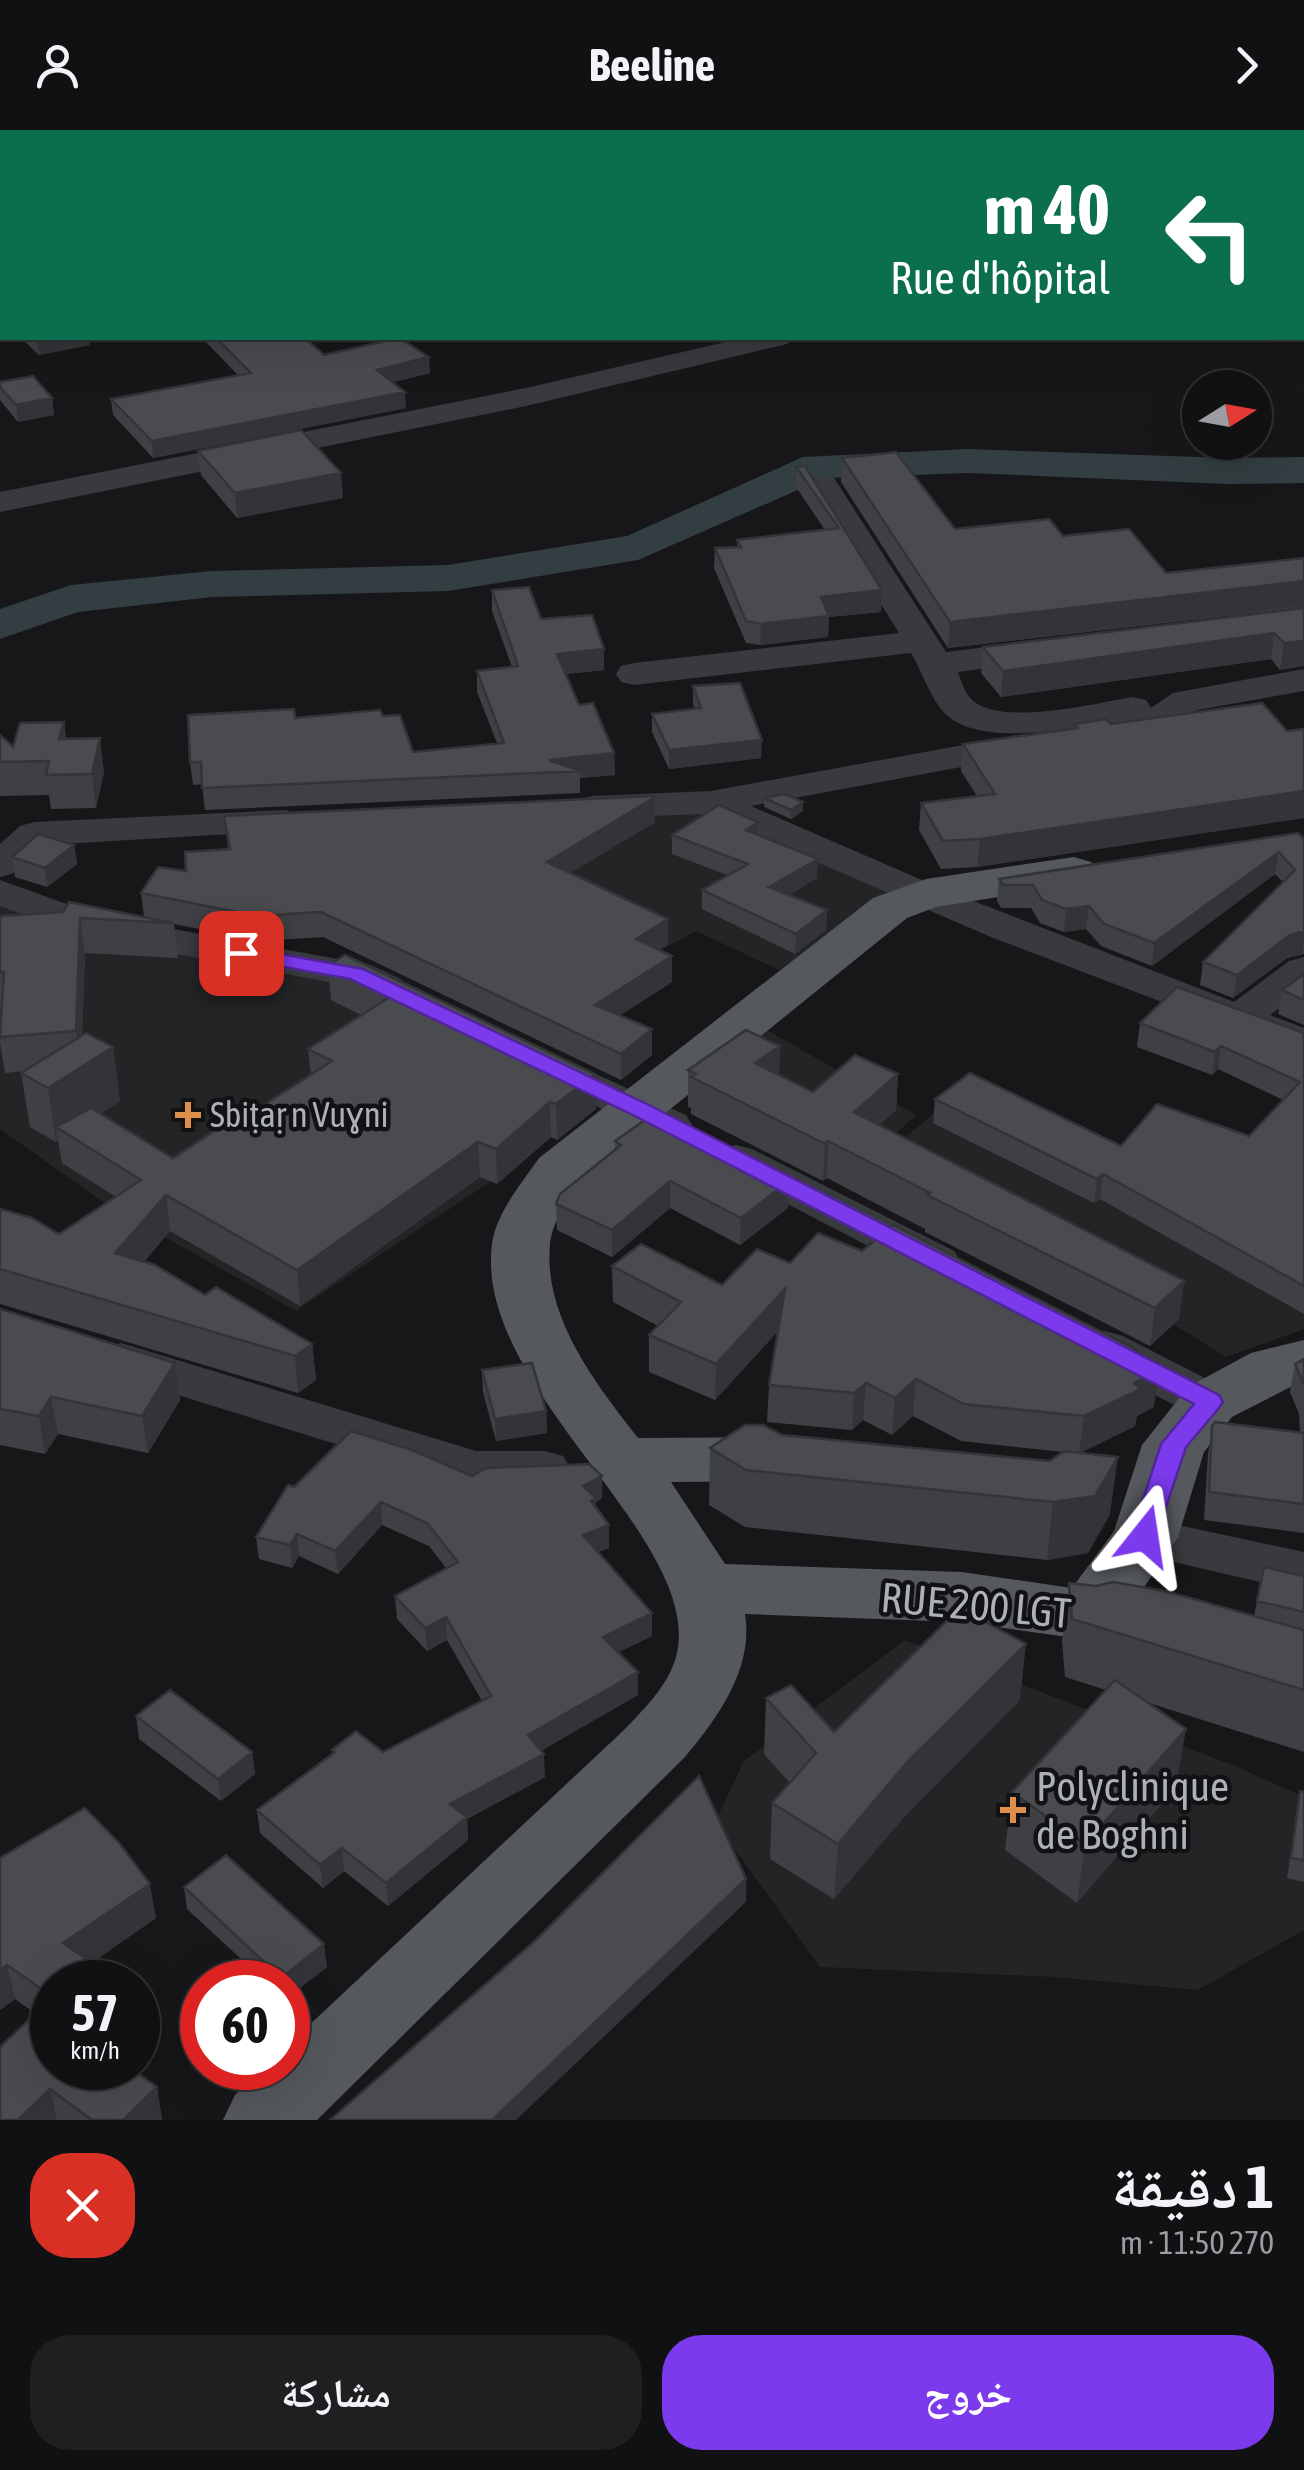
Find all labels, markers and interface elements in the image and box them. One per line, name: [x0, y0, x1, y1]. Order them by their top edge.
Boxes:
icon: person: [30, 38, 85, 93]
icon: forward: [1219, 38, 1274, 93]
text: Beeline: [589, 39, 715, 91]
text: 40 m: [984, 169, 1110, 249]
icon: left: [1145, 170, 1275, 300]
text: Rue d'hôpital: [890, 252, 1110, 304]
north arrow: [1182, 370, 1272, 460]
map controls: [1182, 370, 1272, 460]
pin: [199, 911, 284, 996]
icon: arrive: [214, 926, 269, 981]
place label: Sbiṭaṛ n Vuɣni: [210, 1094, 389, 1134]
marker: Sbiṭaṛ n Vuɣni: [175, 1102, 201, 1128]
position arrow: [1093, 1484, 1197, 1588]
street label: RUE 200 LGT: [879, 1573, 1073, 1637]
place label: Polyclinique de Boghni: [1036, 1762, 1229, 1858]
marker: Polyclinique de Boghni: [1000, 1797, 1026, 1823]
speed limit sign: 60: [180, 1960, 310, 2090]
text: 57: [71, 1984, 118, 2042]
text: km/h: [70, 2036, 120, 2064]
text: 1 دقيقة: [1112, 2152, 1274, 2221]
button: close: [30, 2153, 135, 2258]
text: 270 m · 11:50: [1120, 2224, 1274, 2261]
button: مشاركة: [30, 2335, 642, 2450]
button: خروج: [662, 2335, 1274, 2450]

